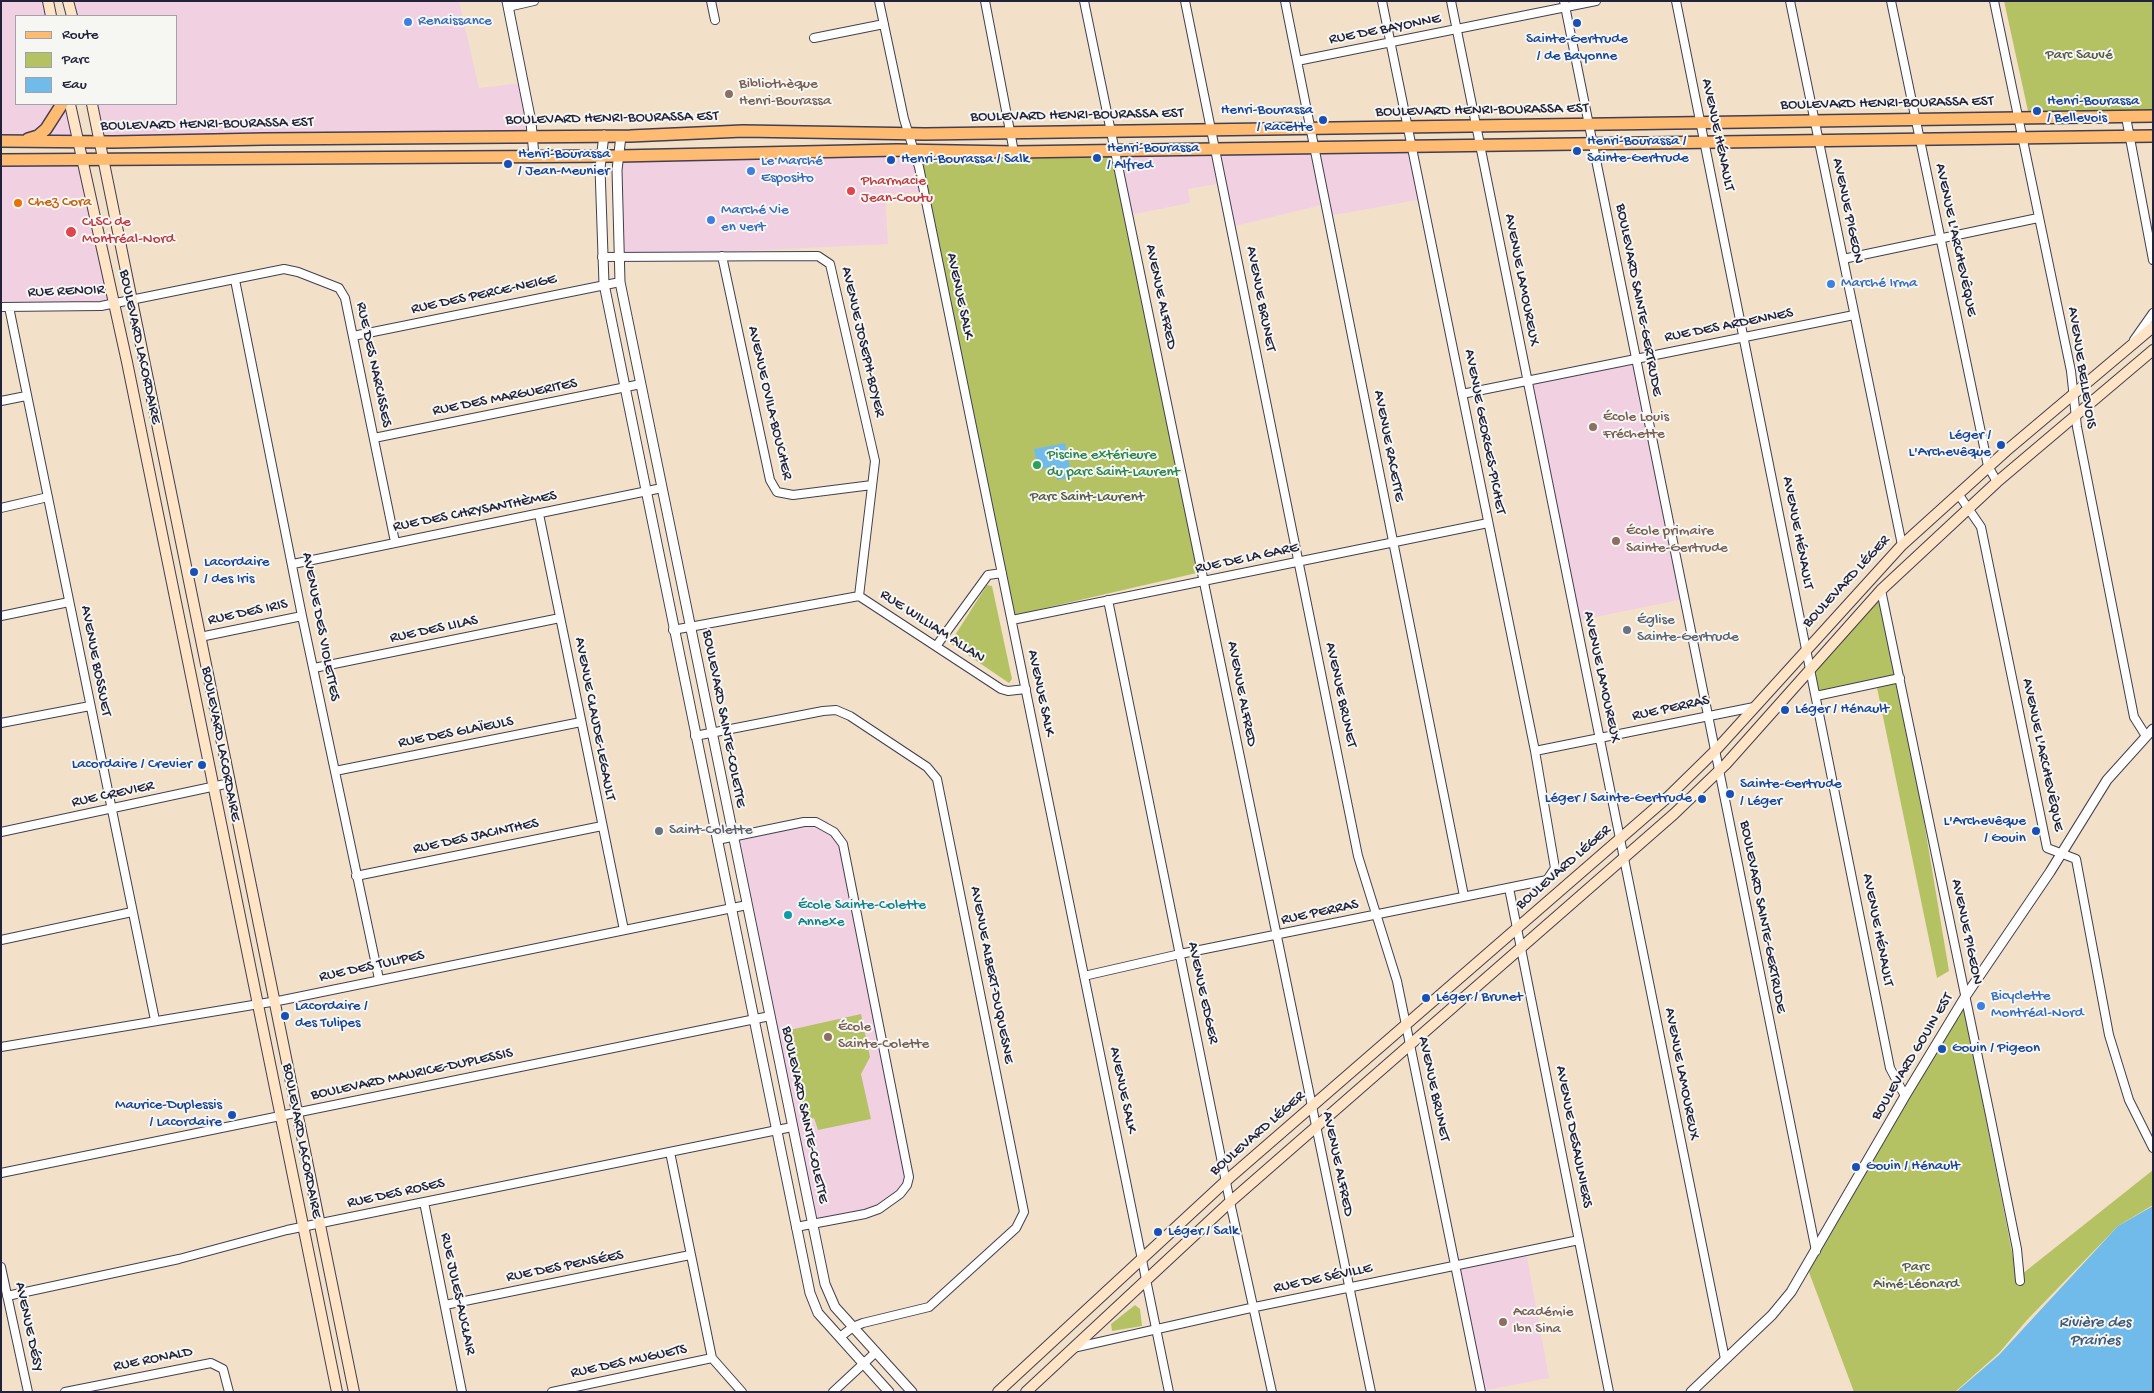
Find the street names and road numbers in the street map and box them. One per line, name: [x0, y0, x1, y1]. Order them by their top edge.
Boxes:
street label: RUE DE BAYONNE: [1328, 10, 1442, 50]
street label: AVENUE HÉNAULT: [1696, 77, 1738, 193]
street label: BOULEVARD HENRI-BOURASSA EST: [1780, 93, 1994, 115]
street label: BOULEVARD HENRI-BOURASSA EST: [1375, 100, 1589, 122]
street label: BOULEVARD HENRI-BOURASSA EST: [970, 105, 1184, 127]
street label: BOULEVARD HENRI-BOURASSA EST: [505, 108, 719, 130]
street label: BOULEVARD HENRI-BOURASSA EST: [100, 114, 314, 136]
street label: AVENUE PIGEON: [1827, 157, 1867, 265]
street label: AVENUE L'ARCHEVÊQUE: [1930, 162, 1980, 318]
street label: BOULEVARD SAINTE-GERTRUDE: [1610, 202, 1666, 398]
street label: AVENUE LAMOUREUX: [1499, 212, 1543, 348]
street label: AVENUE ALFRED: [1140, 243, 1180, 351]
street label: AVENUE BRUNET: [1241, 245, 1279, 353]
street label: AVENUE SALK: [941, 251, 977, 341]
street label: AVENUE JOSEPH-BOYER: [836, 265, 888, 419]
street label: BOULEVARD LACORDAIRE: [114, 268, 164, 426]
street label: RUE DES PERCE-NEIGE: [410, 271, 558, 319]
street label: RUE RENOIR: [27, 282, 105, 302]
street label: RUE DES NARCISSES: [351, 301, 395, 429]
street label: RUE DES ARDENNES: [1663, 305, 1795, 347]
street label: AVENUE BELLEVOIS: [2062, 306, 2100, 430]
street label: AVENUE OVILA-BOUCHER: [743, 324, 795, 482]
street label: AVENUE GEORGES-PICHET: [1459, 348, 1509, 516]
street label: RUE DES MARGUERITES: [431, 375, 579, 421]
street label: AVENUE RACETTE: [1368, 389, 1408, 503]
street label: AVENUE HÉNAULT: [1777, 475, 1817, 591]
street label: RUE DES CHRYSANTHÈMES: [392, 487, 558, 537]
street label: BOULEVARD LÉGER: [1799, 532, 1895, 632]
street label: RUE DE LA GARE: [1194, 539, 1300, 579]
street label: AVENUE DES VIOLETTES: [297, 551, 343, 703]
street label: RUE WILLIAM ALLAN: [876, 586, 988, 668]
street label: RUE DES IRIS: [206, 596, 290, 630]
street label: AVENUE BOSSUET: [75, 604, 115, 718]
street label: AVENUE LAMOUREUX: [1578, 610, 1624, 744]
street label: RUE DES LILAS: [388, 612, 480, 648]
street label: BOULEVARD SAINTE-COLETTE: [697, 629, 749, 809]
street label: AVENUE CLAUDE-LEGAULT: [569, 636, 619, 802]
street label: AVENUE ALFRED: [1222, 640, 1260, 748]
street label: AVENUE BRUNET: [1320, 641, 1360, 749]
street label: AVENUE SALK: [1022, 648, 1058, 738]
street label: BOULEVARD LACORDAIRE: [196, 665, 244, 823]
street label: AVENUE L'ARCHEVÊQUE: [2017, 677, 2067, 833]
street label: RUE PERRAS: [1631, 692, 1711, 726]
street label: RUE DES GLAÏEULS: [397, 713, 515, 753]
street label: RUE CREVIER: [70, 777, 156, 813]
street label: RUE DES JACINTHES: [412, 815, 540, 859]
street label: BOULEVARD SAINTE-GERTRUDE: [1734, 819, 1790, 1015]
street label: BOULEVARD LÉGER: [1513, 822, 1615, 914]
street label: AVENUE HÉNAULT: [1857, 872, 1897, 988]
street label: AVENUE PIGEON: [1946, 878, 1986, 986]
street label: AVENUE ALBERT-DUQUESNE: [965, 885, 1017, 1065]
street label: RUE PERRAS: [1280, 896, 1360, 930]
street label: AVENUE EDGER: [1182, 940, 1222, 1046]
street label: RUE DES TULIPES: [318, 947, 426, 987]
street label: BOULEVARD GOUIN EST: [1868, 990, 1958, 1124]
street label: AVENUE LAMOUREUX: [1659, 1006, 1703, 1142]
street label: BOULEVARD SAINTE-COLETTE: [776, 1025, 832, 1205]
street label: AVENUE BRUNET: [1413, 1035, 1453, 1143]
street label: BOULEVARD MAURICE-DUPLESSIS: [309, 1045, 515, 1105]
street label: AVENUE SALK: [1104, 1045, 1140, 1135]
street label: BOULEVARD LACORDAIRE: [277, 1062, 325, 1220]
street label: AVENUE DESAULNIERS: [1550, 1064, 1596, 1210]
street label: BOULEVARD LÉGER: [1207, 1088, 1309, 1180]
street label: AVENUE ALFRED: [1317, 1110, 1357, 1218]
street label: RUE DES ROSES: [346, 1175, 446, 1213]
street label: RUE JULES-AUCLAIR: [435, 1232, 479, 1356]
street label: RUE DES PENSÉES: [505, 1247, 625, 1287]
street label: RUE DE SÉVILLE: [1272, 1260, 1374, 1298]
street label: AVENUE DÉSY: [10, 1281, 46, 1373]
street label: RUE DES MUGUETS: [569, 1341, 689, 1383]
street label: RUE RONALD: [112, 1344, 194, 1376]

